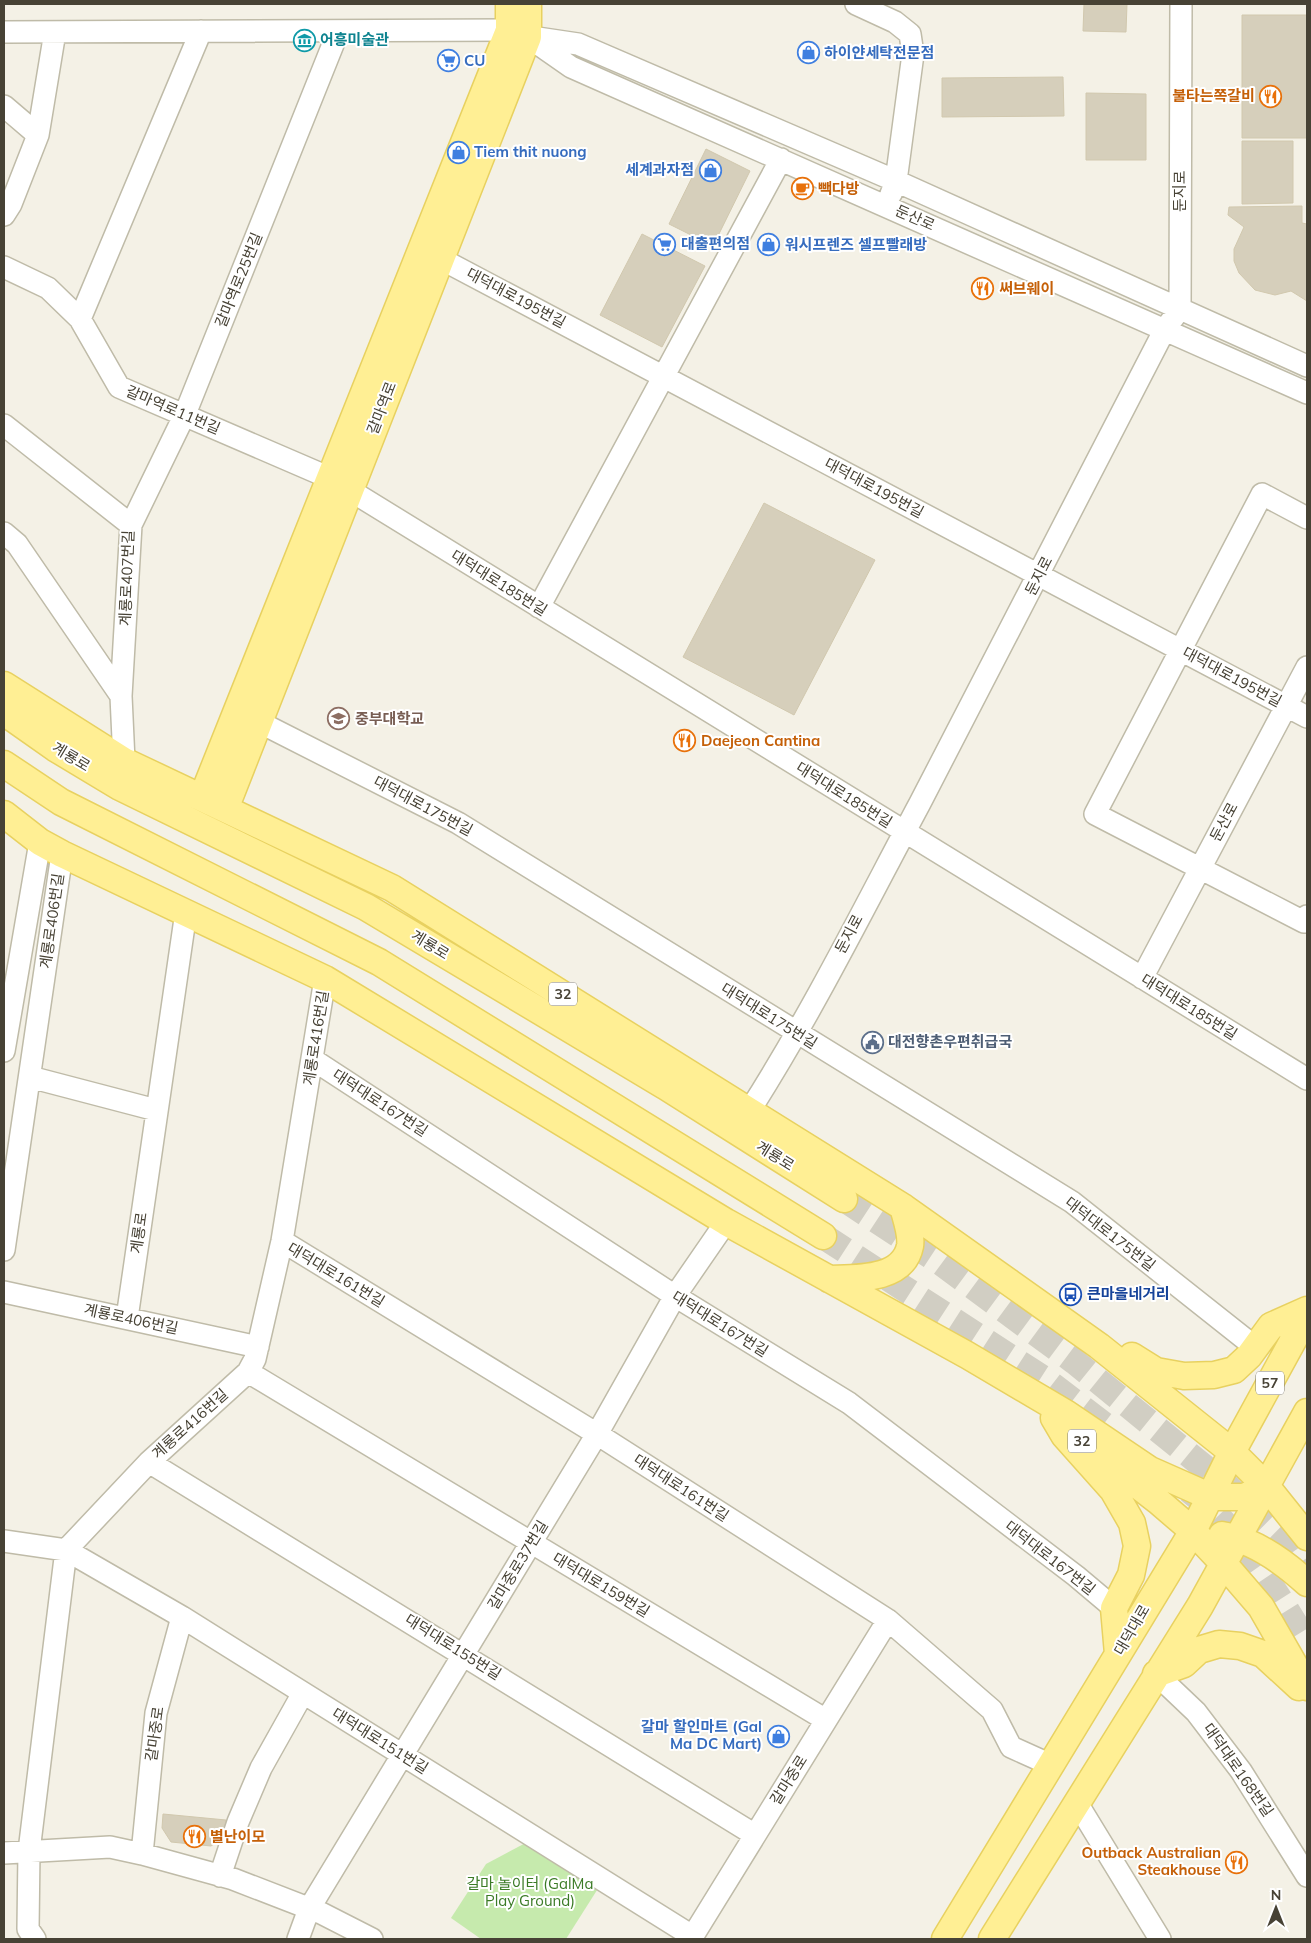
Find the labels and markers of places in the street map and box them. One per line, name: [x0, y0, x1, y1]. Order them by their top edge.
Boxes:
museum icon: 어흥미술관: [292, 28, 316, 52]
place label: 어흥미술관: [320, 30, 389, 49]
shop icon: 하이얀세탁전문점: [796, 41, 820, 65]
place label: 하이얀세탁전문점: [824, 43, 934, 62]
supermarket icon: CU: [436, 49, 460, 73]
place label: CU: [464, 51, 485, 70]
restaurant icon: 불타는쪽갈비: [1259, 84, 1283, 108]
place label: 불타는쪽갈비: [1172, 86, 1255, 105]
shop icon: Tiem thit nuong: [446, 140, 470, 164]
place label: Tiem thit nuong: [474, 142, 587, 161]
shop icon: 세계과자점: [698, 158, 722, 182]
place label: 세계과자점: [625, 160, 694, 179]
cafe icon: 빽다방: [790, 177, 814, 201]
place label: 빽다방: [818, 179, 860, 198]
supermarket icon: 대출편의점: [653, 232, 677, 256]
shop icon: 워시프렌즈 셀프빨래방: [757, 233, 781, 257]
place label: 대출편의점: [681, 234, 750, 253]
place label: 워시프렌즈 셀프빨래방: [785, 235, 927, 254]
restaurant icon: 써브웨이: [971, 277, 995, 301]
place label: 써브웨이: [999, 279, 1054, 298]
school or university icon: 중부대학교: [327, 707, 351, 731]
place label: 중부대학교: [355, 709, 424, 728]
restaurant icon: Daejeon Cantina: [673, 729, 697, 753]
place label: Daejeon Cantina: [701, 731, 820, 750]
public building icon: 대전향촌우편취급국: [860, 1030, 884, 1054]
place label: 대전향촌우편취급국: [888, 1032, 1012, 1051]
bus stop icon: 큰마을네거리: [1059, 1282, 1083, 1306]
place label: 큰마을네거리: [1087, 1284, 1170, 1303]
place label: 갈마 할인마트 (Gal Ma DC Mart): [641, 1717, 762, 1753]
shop icon: 갈마 할인마트 (Gal Ma DC Mart): [766, 1724, 790, 1748]
restaurant icon: 별난이모: [182, 1825, 206, 1849]
place label: 별난이모: [210, 1827, 265, 1846]
place label: Outback Australian Steakhouse: [1081, 1843, 1221, 1879]
restaurant icon: Outback Australian Steakhouse: [1225, 1850, 1249, 1874]

